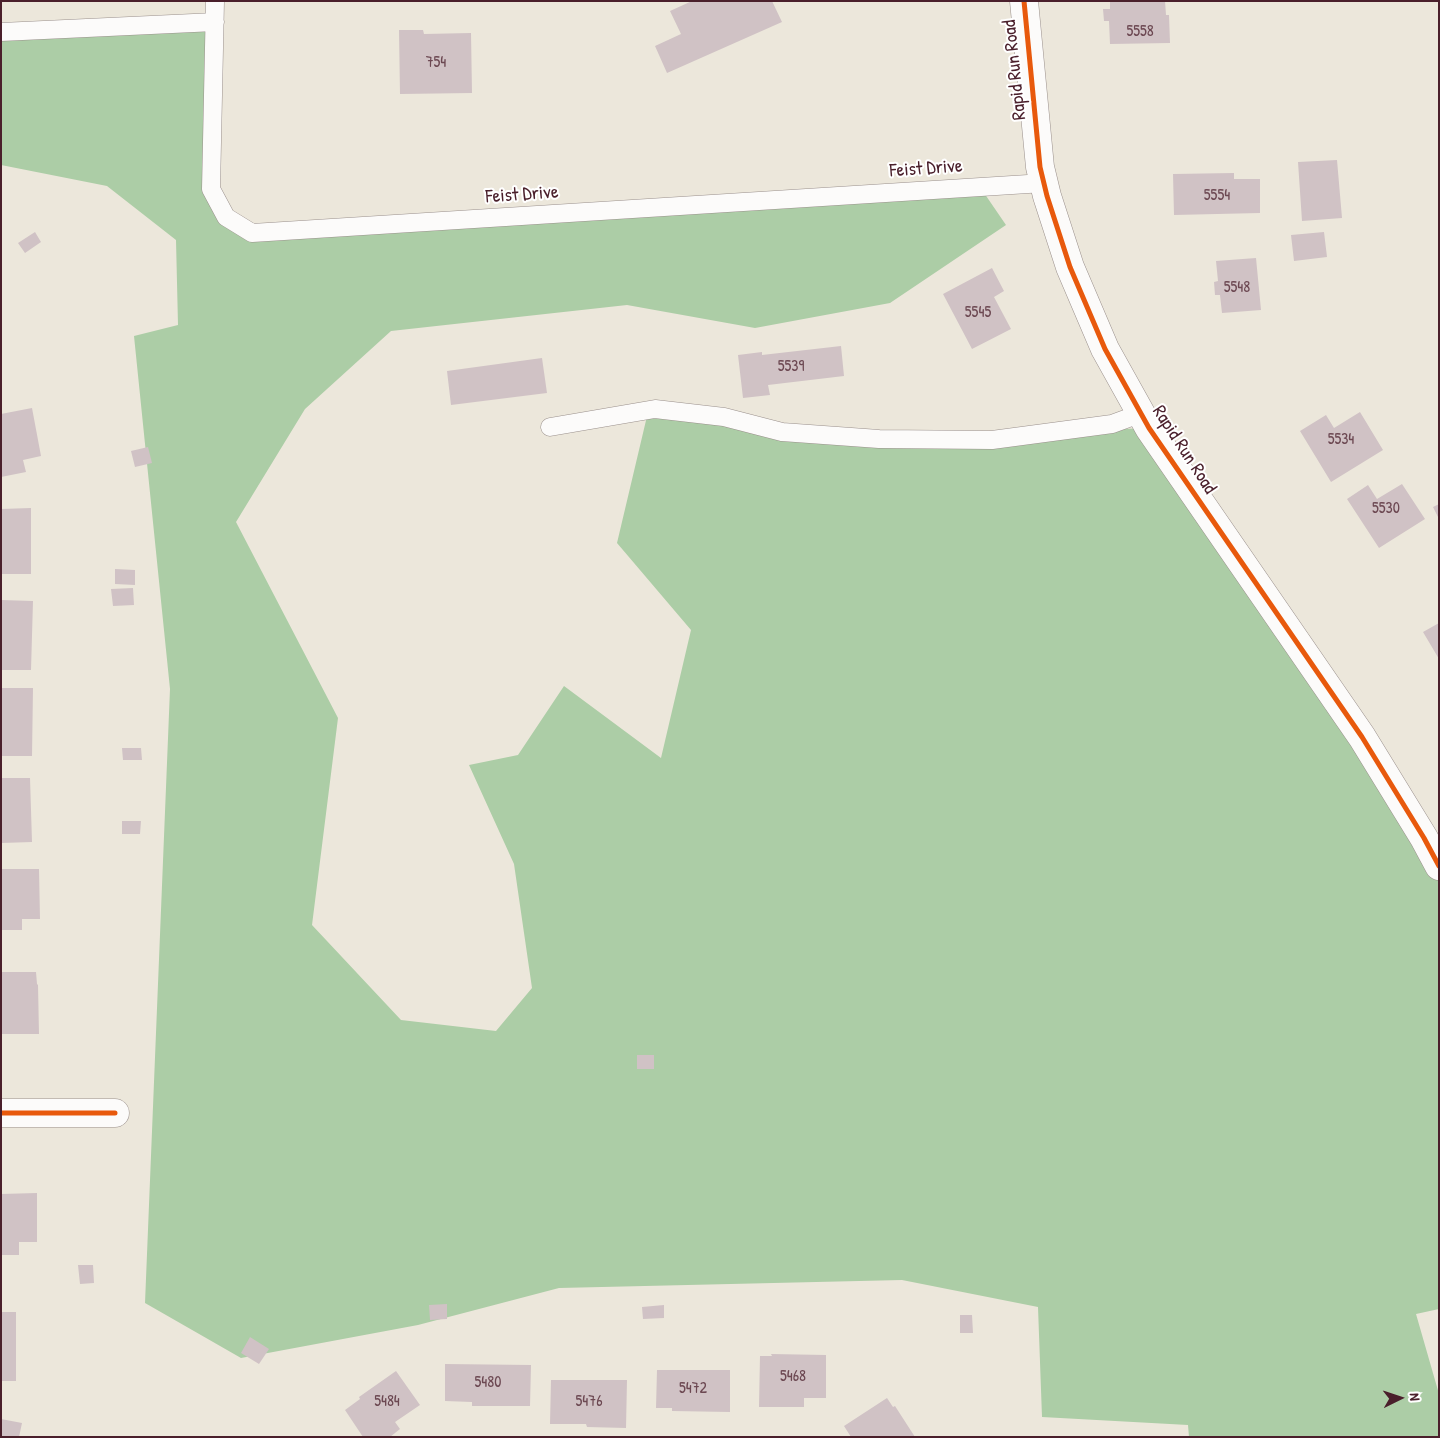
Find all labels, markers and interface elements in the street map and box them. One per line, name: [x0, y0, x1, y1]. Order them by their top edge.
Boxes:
street label: Rapid Run Road: [998, 19, 1032, 121]
house number: 5558: [1126, 22, 1154, 42]
house number: 754: [426, 53, 446, 73]
street label: Feist Drive: [889, 155, 963, 183]
street label: Feist Drive: [485, 181, 559, 209]
house number: 5554: [1204, 186, 1230, 206]
house number: 5548: [1224, 278, 1250, 298]
house number: 5545: [965, 303, 991, 323]
house number: 5539: [778, 357, 804, 377]
street label: Rapid Run Road: [1147, 402, 1221, 498]
house number: 5534: [1328, 430, 1354, 450]
house number: 5530: [1372, 499, 1400, 519]
house number: 5468: [780, 1367, 806, 1387]
house number: 5480: [475, 1373, 501, 1393]
north arrow: [1375, 1373, 1425, 1423]
house number: 5472: [679, 1379, 707, 1399]
house number: 5484: [374, 1392, 400, 1412]
house number: 5476: [575, 1392, 603, 1412]
text: N: [1406, 1393, 1425, 1401]

